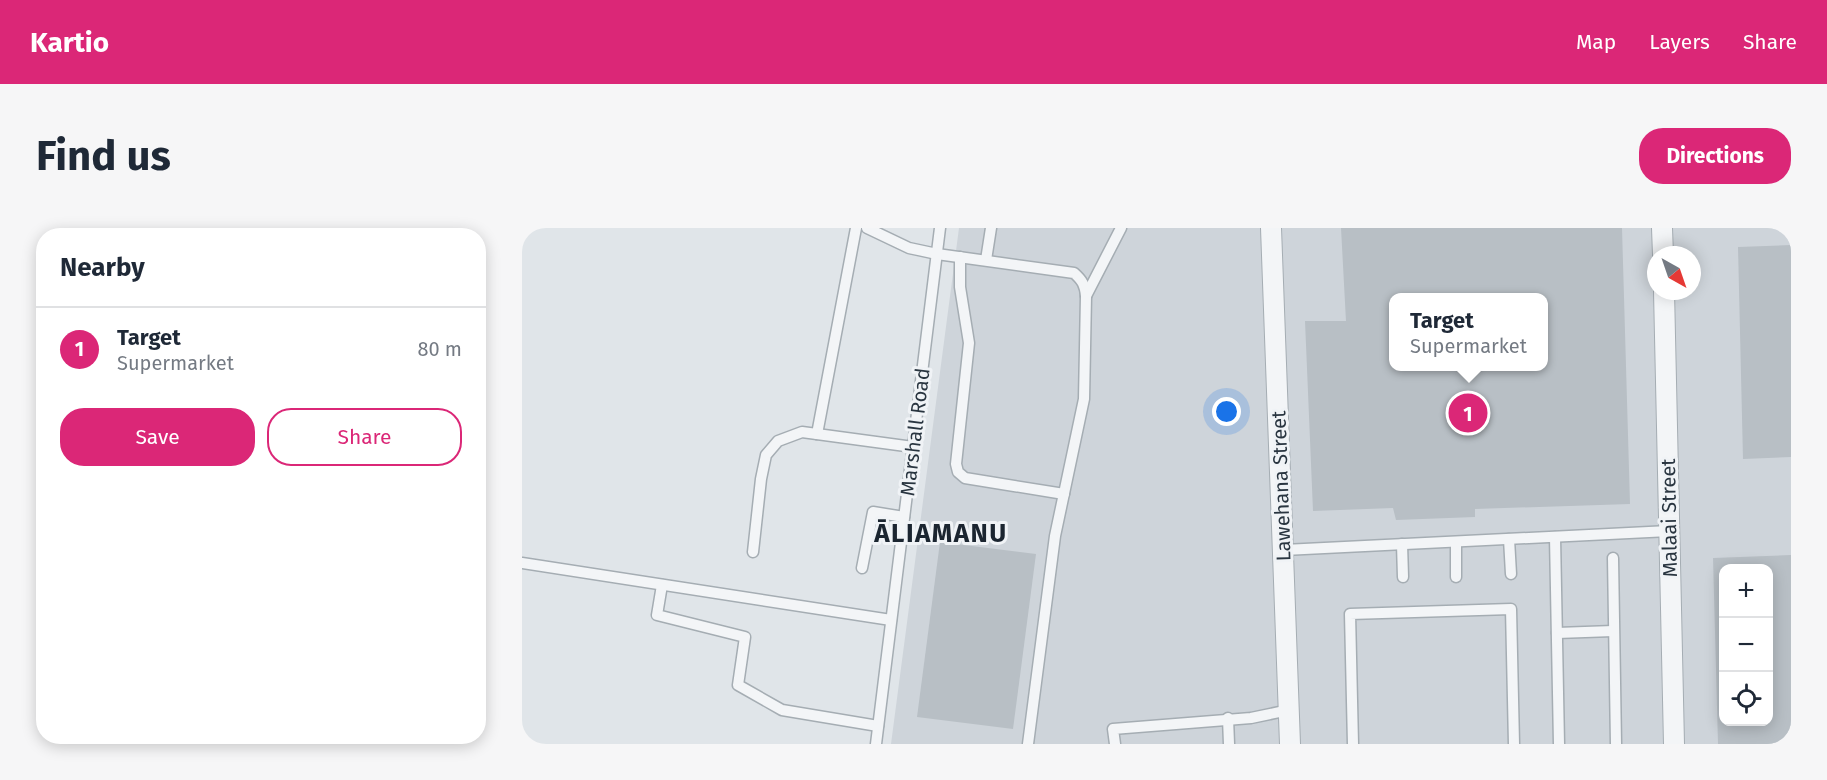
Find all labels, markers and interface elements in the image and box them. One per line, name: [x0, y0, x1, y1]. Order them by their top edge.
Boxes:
text: Kartio: [30, 26, 109, 59]
text: Map: [1576, 29, 1616, 55]
text: Layers: [1649, 29, 1710, 55]
text: Share: [1743, 29, 1797, 55]
button: Directions: [1639, 128, 1791, 184]
text: Find us: [36, 131, 171, 181]
north arrow: [1647, 246, 1701, 300]
text: Nearby: [60, 252, 145, 283]
popup: [1389, 293, 1548, 371]
text: Target: [1410, 307, 1474, 334]
text: Target: [117, 324, 181, 351]
text: Supermarket: [1410, 334, 1527, 358]
text: 1: [75, 337, 84, 361]
text: 80 m: [417, 337, 462, 361]
text: Supermarket: [117, 351, 234, 375]
street label: Marshall Road: [895, 367, 935, 497]
pin: 1: [1448, 390, 1488, 435]
your location: [1212, 397, 1241, 426]
button: Save: [60, 408, 255, 466]
button: Share: [267, 408, 462, 466]
street label: Lawehana Street: [1266, 410, 1296, 562]
street label: Malaai Street: [1656, 458, 1682, 578]
district label: ĀLIAMANU: [873, 518, 1008, 549]
map controls: [1719, 564, 1773, 726]
button: +: [1719, 564, 1773, 618]
button: −: [1719, 618, 1773, 672]
button: locate: [1719, 672, 1773, 726]

